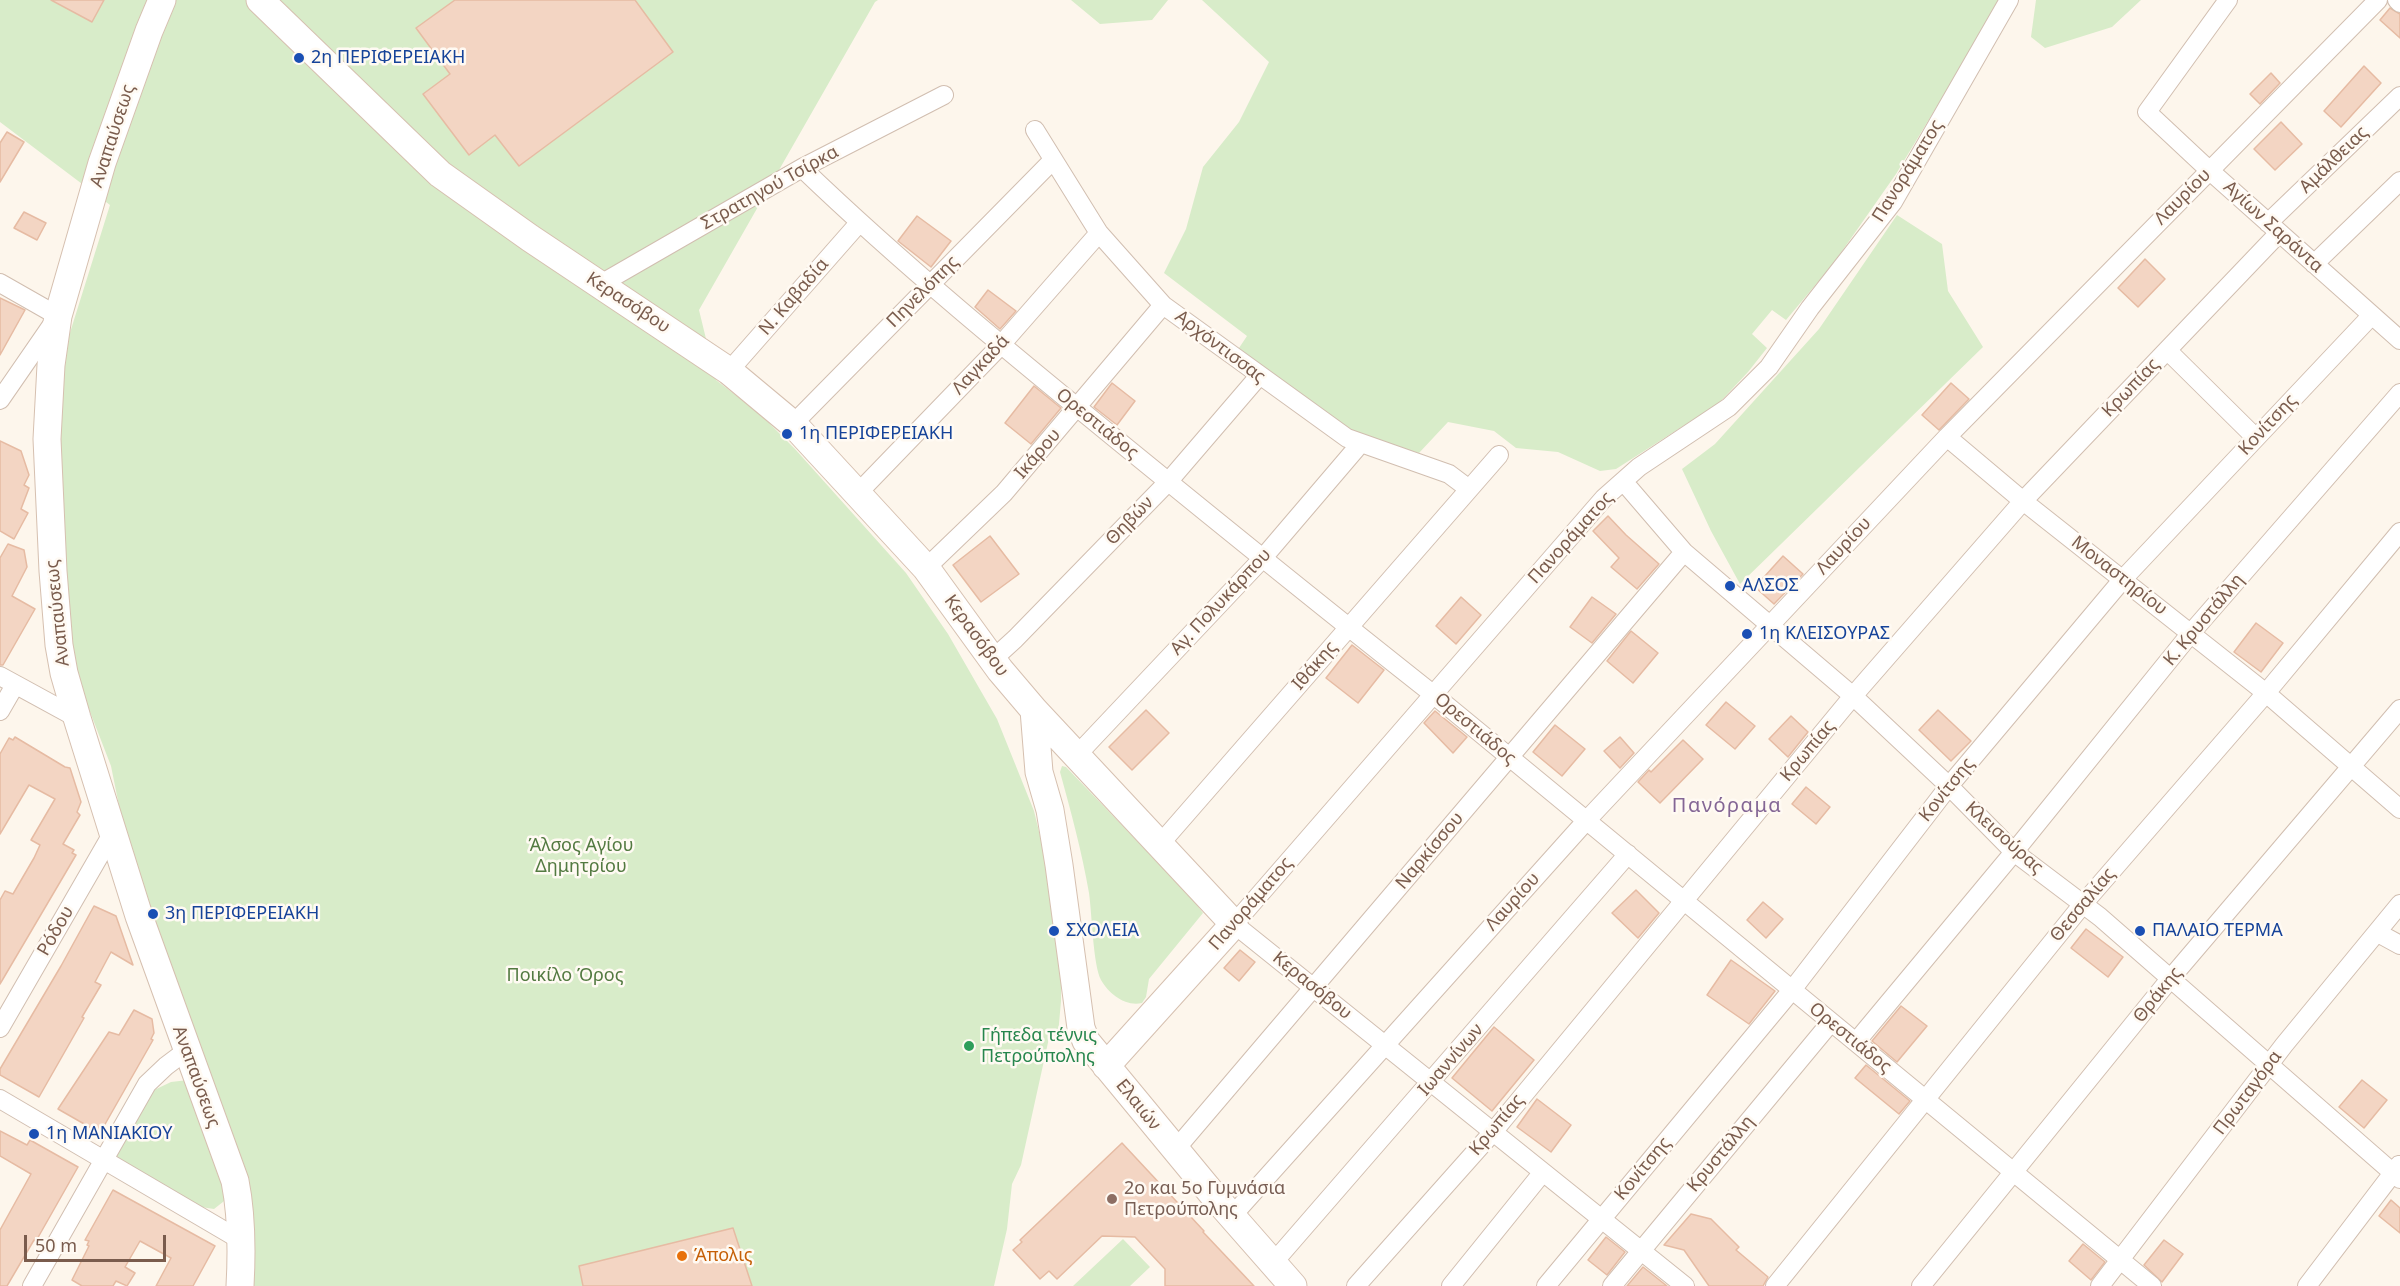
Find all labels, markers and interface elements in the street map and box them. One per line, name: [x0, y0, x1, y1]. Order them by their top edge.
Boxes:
place label: 2η ΠΕΡΙΦΕΡΕΙΑΚΗ: [311, 47, 465, 69]
marker: 2η ΠΕΡΙΦΕΡΕΙΑΚΗ: [292, 51, 306, 65]
street label: Αναπαύσεως: [86, 82, 140, 190]
street label: Πανοράματος: [1868, 116, 1948, 226]
street label: Αμάλθειας: [2295, 122, 2373, 198]
street label: Στρατηγού Τσίρκα: [698, 141, 842, 235]
street label: Λαυρίου: [2150, 164, 2216, 230]
street label: Αγίων Σαράντα: [2219, 177, 2327, 277]
street label: Πηνελόπης: [882, 251, 964, 333]
street label: N. Καβαδία: [755, 254, 833, 340]
street label: Κερασόβου: [582, 268, 674, 338]
street label: Αρχόντισσας: [1171, 306, 1269, 388]
street label: Λαγκαδά: [948, 331, 1014, 399]
street label: Κρωπίας: [2098, 354, 2164, 422]
street label: Ορεστιάδος: [1051, 384, 1143, 464]
street label: Κονίτσης: [2234, 390, 2302, 460]
place label: 1η ΠΕΡΙΦΕΡΕΙΑΚΗ: [799, 423, 953, 445]
street label: Ικάρου: [1010, 425, 1066, 483]
marker: 1η ΠΕΡΙΦΕΡΕΙΑΚΗ: [780, 427, 794, 441]
street label: Πανοράματος: [1524, 487, 1618, 589]
street label: Θηβών: [1102, 492, 1158, 550]
street label: Λαυρίου: [1812, 513, 1876, 579]
street label: Μοναστηρίου: [2067, 532, 2171, 620]
street label: Αγ. Πολυκάρπου: [1166, 544, 1276, 660]
street label: Αναπαύσεως: [42, 559, 74, 667]
street label: Κ. Κρυστάλλη: [2159, 570, 2249, 670]
place label: ΑΛΣΟΣ: [1742, 575, 1799, 597]
marker: ΑΛΣΟΣ: [1723, 579, 1737, 593]
street label: Κερασόβου: [939, 591, 1013, 681]
place label: 1η ΚΛΕΙΣΟΥΡΑΣ: [1759, 623, 1890, 645]
marker: 1η ΚΛΕΙΣΟΥΡΑΣ: [1740, 627, 1754, 641]
street label: Ιθάκης: [1288, 637, 1342, 695]
street label: Ορεστιάδος: [1430, 689, 1520, 769]
street label: Κρωπίας: [1776, 716, 1840, 786]
street label: Κονίτσης: [1915, 754, 1979, 826]
district label: Πανόραμα: [1672, 794, 1782, 818]
street label: Κλεισούρας: [1961, 797, 2047, 879]
street label: Ναρκίσσου: [1392, 808, 1468, 894]
park label: Άλσος Αγίου Δημητρίου: [529, 835, 633, 878]
street label: Πανοράματος: [1205, 853, 1297, 955]
street label: Θεσσαλίας: [2046, 864, 2120, 946]
street label: Λαυρίου: [1481, 868, 1545, 936]
street label: Ρόδου: [33, 902, 79, 960]
place label: 3η ΠΕΡΙΦΕΡΕΙΑΚΗ: [165, 903, 319, 925]
marker: 3η ΠΕΡΙΦΕΡΕΙΑΚΗ: [146, 907, 160, 921]
place label: ΣΧΟΛΕΙΑ: [1066, 920, 1139, 942]
place label: ΠΑΛΑΙΟ ΤΕΡΜΑ: [2152, 920, 2283, 942]
marker: ΣΧΟΛΕΙΑ: [1047, 924, 1061, 938]
marker: ΠΑΛΑΙΟ ΤΕΡΜΑ: [2133, 924, 2147, 938]
street label: Κερασόβου: [1268, 947, 1356, 1025]
street label: Θράκης: [2129, 963, 2187, 1027]
park label: Ποικίλο Όρος: [507, 965, 623, 987]
street label: Ορεστιάδος: [1804, 998, 1896, 1078]
street label: Ιωαννίνων: [1414, 1020, 1488, 1100]
street label: Αναπαύσεως: [168, 1023, 224, 1131]
place label: Γήπεδα τέννις Πετρούπολης: [981, 1025, 1097, 1068]
marker: Γήπεδα τέννις Πετρούπολης: [962, 1039, 976, 1053]
street label: Πρωταγόρα: [2209, 1047, 2287, 1139]
street label: Ελαιών: [1111, 1075, 1165, 1135]
street label: Κρωπίας: [1465, 1090, 1529, 1160]
street label: Κρυστάλλη: [1683, 1111, 1759, 1197]
place label: 1η ΜΑΝΙΑΚΙΟΥ: [46, 1123, 172, 1145]
marker: 1η ΜΑΝΙΑΚΙΟΥ: [27, 1127, 41, 1141]
street label: Κονίτσης: [1610, 1133, 1676, 1205]
place label: 2ο και 5ο Γυμνάσια Πετρούπολης: [1124, 1178, 1285, 1220]
marker: 2ο και 5ο Γυμνάσια Πετρούπολης: [1105, 1192, 1119, 1206]
scale bar: [27, 1223, 170, 1261]
text: 50 m: [35, 1233, 77, 1257]
place label: Άπολις: [694, 1245, 753, 1267]
marker: Άπολις: [675, 1249, 689, 1263]

